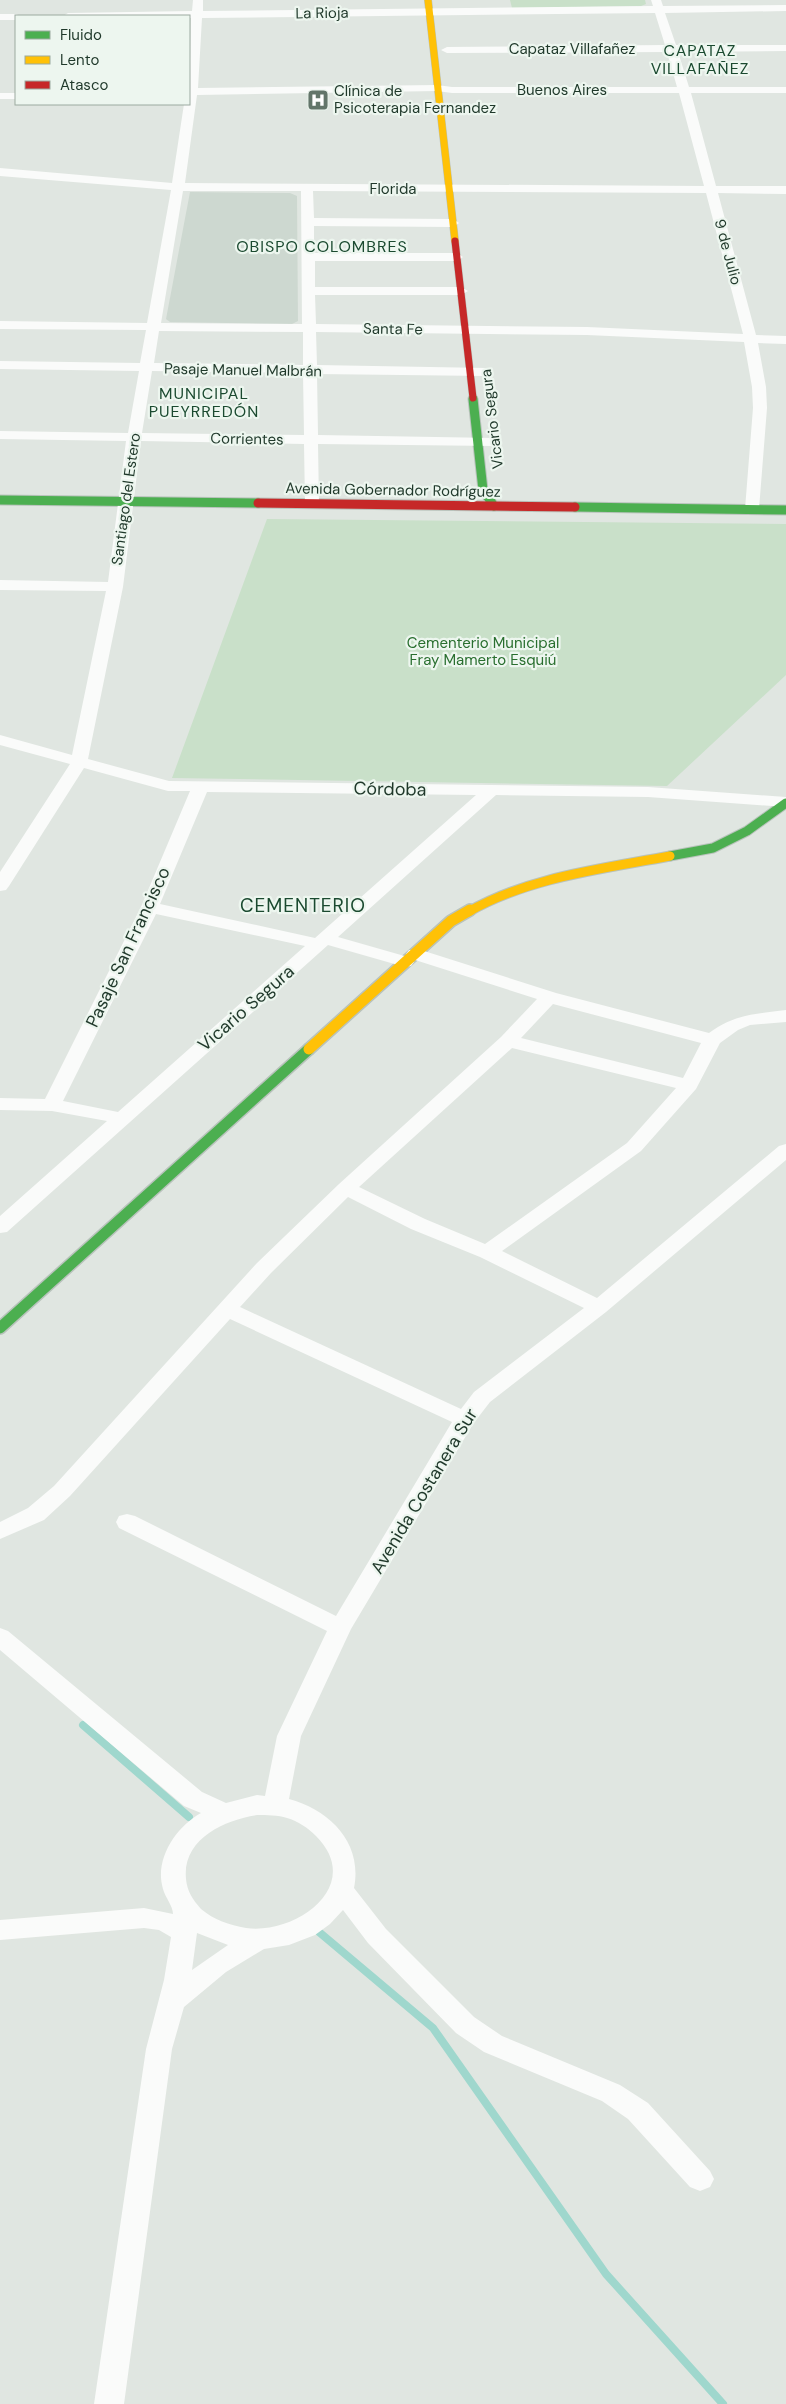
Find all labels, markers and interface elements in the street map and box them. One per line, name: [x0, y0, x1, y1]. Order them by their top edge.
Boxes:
street label: La Rioja: [295, 3, 349, 23]
legend: [15, 15, 190, 105]
text: Fluido: [60, 25, 102, 45]
street label: Capataz Villafañez: [509, 39, 635, 59]
district label: CAPATAZ VILLAFAÑEZ: [651, 40, 749, 79]
text: Lento: [60, 50, 99, 70]
text: Atasco: [60, 75, 108, 95]
street label: Buenos Aires: [517, 80, 607, 100]
place label: Clínica de Psicoterapia Fernandez: [334, 81, 496, 118]
hospital icon: Clínica de Psicoterapia Fernandez: [306, 88, 330, 112]
street label: Florida: [370, 179, 416, 199]
street label: 9 de Julio: [710, 217, 746, 287]
district label: OBISPO COLOMBRES: [236, 236, 408, 257]
street label: Santa Fe: [363, 318, 423, 340]
street label: Pasaje Manuel Malbrán: [164, 359, 322, 381]
street label: Vicario Segura: [476, 368, 508, 470]
district label: MUNICIPAL PUEYRREDÓN: [149, 383, 259, 422]
street label: Corrientes: [210, 428, 284, 450]
street label: Santiago del Estero: [107, 431, 145, 566]
street label: Avenida Gobernador Rodríguez: [285, 478, 501, 502]
park label: Cementerio Municipal Fray Mamerto Esquiú: [407, 633, 559, 670]
street label: Córdoba: [353, 776, 427, 802]
street label: Pasaje San Francisco: [80, 863, 176, 1031]
district label: CEMENTERIO: [240, 893, 366, 918]
street label: Vicario Segura: [193, 959, 299, 1057]
street label: Avenida Costanera Sur: [365, 1403, 483, 1578]

